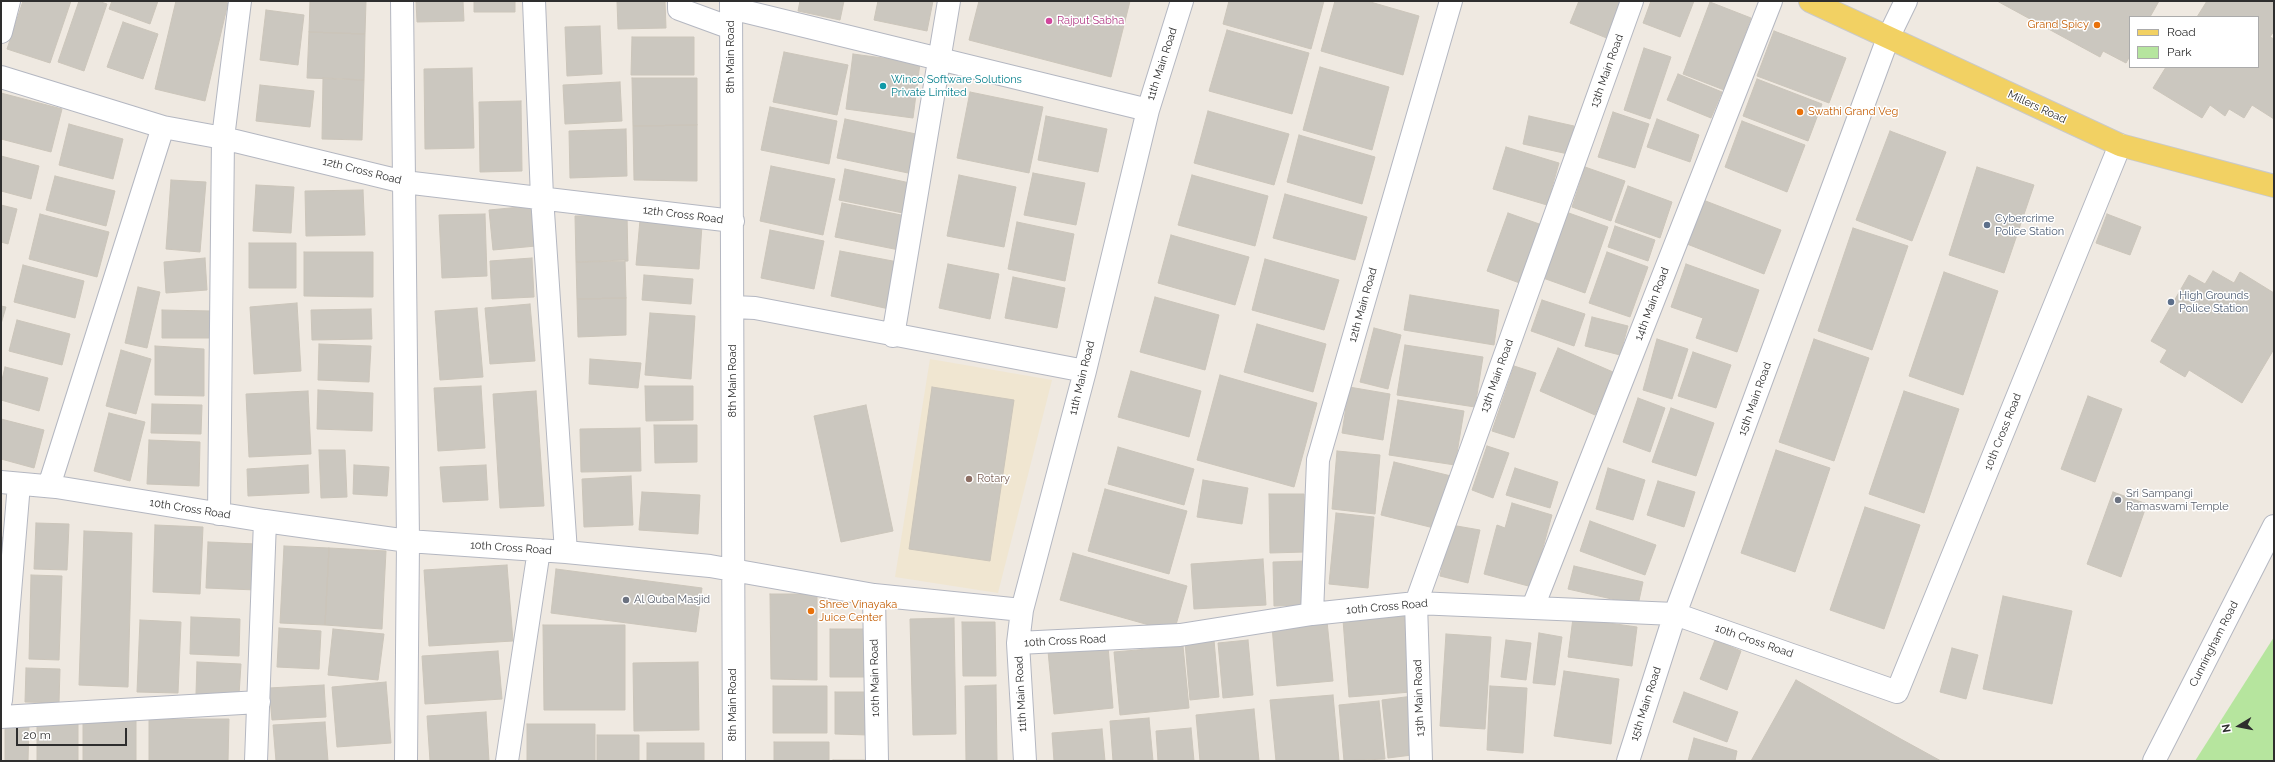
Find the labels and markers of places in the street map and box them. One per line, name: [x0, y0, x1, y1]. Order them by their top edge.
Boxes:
place label: Rajput Sabha: [1057, 14, 1124, 28]
marker: Rajput Sabha: [1044, 16, 1054, 26]
place label: Grand Spicy: [2027, 18, 2089, 32]
marker: Grand Spicy: [2092, 20, 2102, 30]
place label: Winco Software Solutions Private Limited: [891, 73, 1022, 99]
marker: Winco Software Solutions Private Limited: [878, 81, 888, 91]
place label: Swathi Grand Veg: [1808, 105, 1898, 119]
marker: Swathi Grand Veg: [1795, 107, 1805, 117]
place label: Cybercrime Police Station: [1995, 212, 2064, 238]
marker: Cybercrime Police Station: [1982, 220, 1992, 230]
place label: High Grounds Police Station: [2179, 289, 2249, 315]
marker: High Grounds Police Station: [2166, 297, 2176, 307]
place label: Rotary: [977, 472, 1010, 486]
marker: Rotary: [964, 474, 974, 484]
place label: Sri Sampangi Ramaswami Temple: [2126, 487, 2229, 513]
marker: Sri Sampangi Ramaswami Temple: [2113, 495, 2123, 505]
place label: Al Quba Masjid: [634, 593, 710, 607]
marker: Al Quba Masjid: [621, 595, 631, 605]
place label: Shree Vinayaka Juice Center: [819, 598, 897, 624]
marker: Shree Vinayaka Juice Center: [806, 606, 816, 616]

